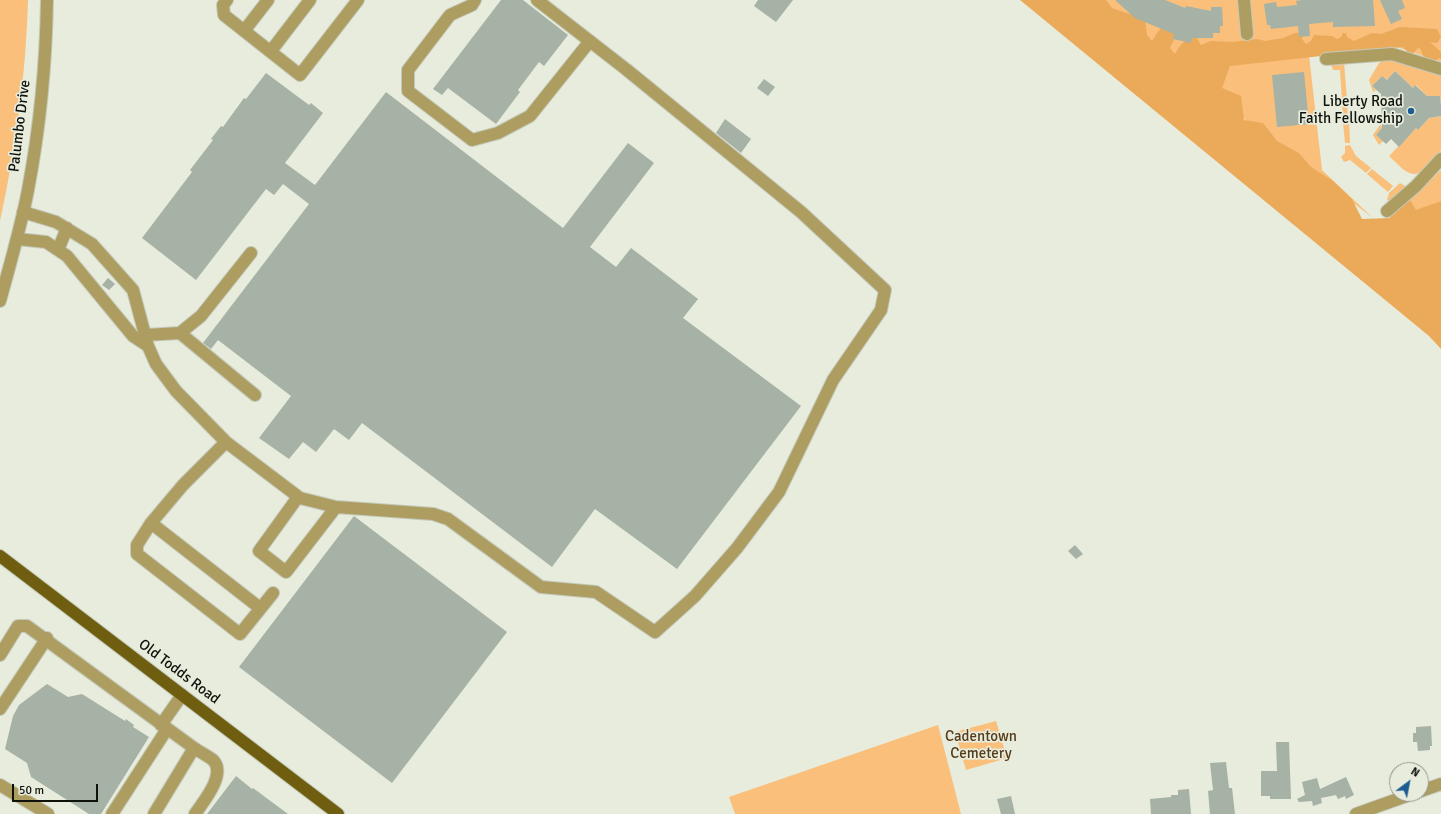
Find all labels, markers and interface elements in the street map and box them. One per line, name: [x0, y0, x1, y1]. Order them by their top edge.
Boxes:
street label: Palumbo Drive: [5, 79, 35, 173]
place label: Liberty Road Faith Fellowship: [1299, 93, 1403, 128]
marker: Liberty Road Faith Fellowship: [1406, 106, 1416, 116]
street label: Old Todds Road: [135, 636, 223, 708]
park label: Cadentown Cemetery: [945, 728, 1017, 763]
north arrow: [1389, 762, 1429, 802]
text: N: [1408, 765, 1422, 780]
scale bar: [14, 776, 100, 802]
text: 50 m: [19, 783, 44, 798]

